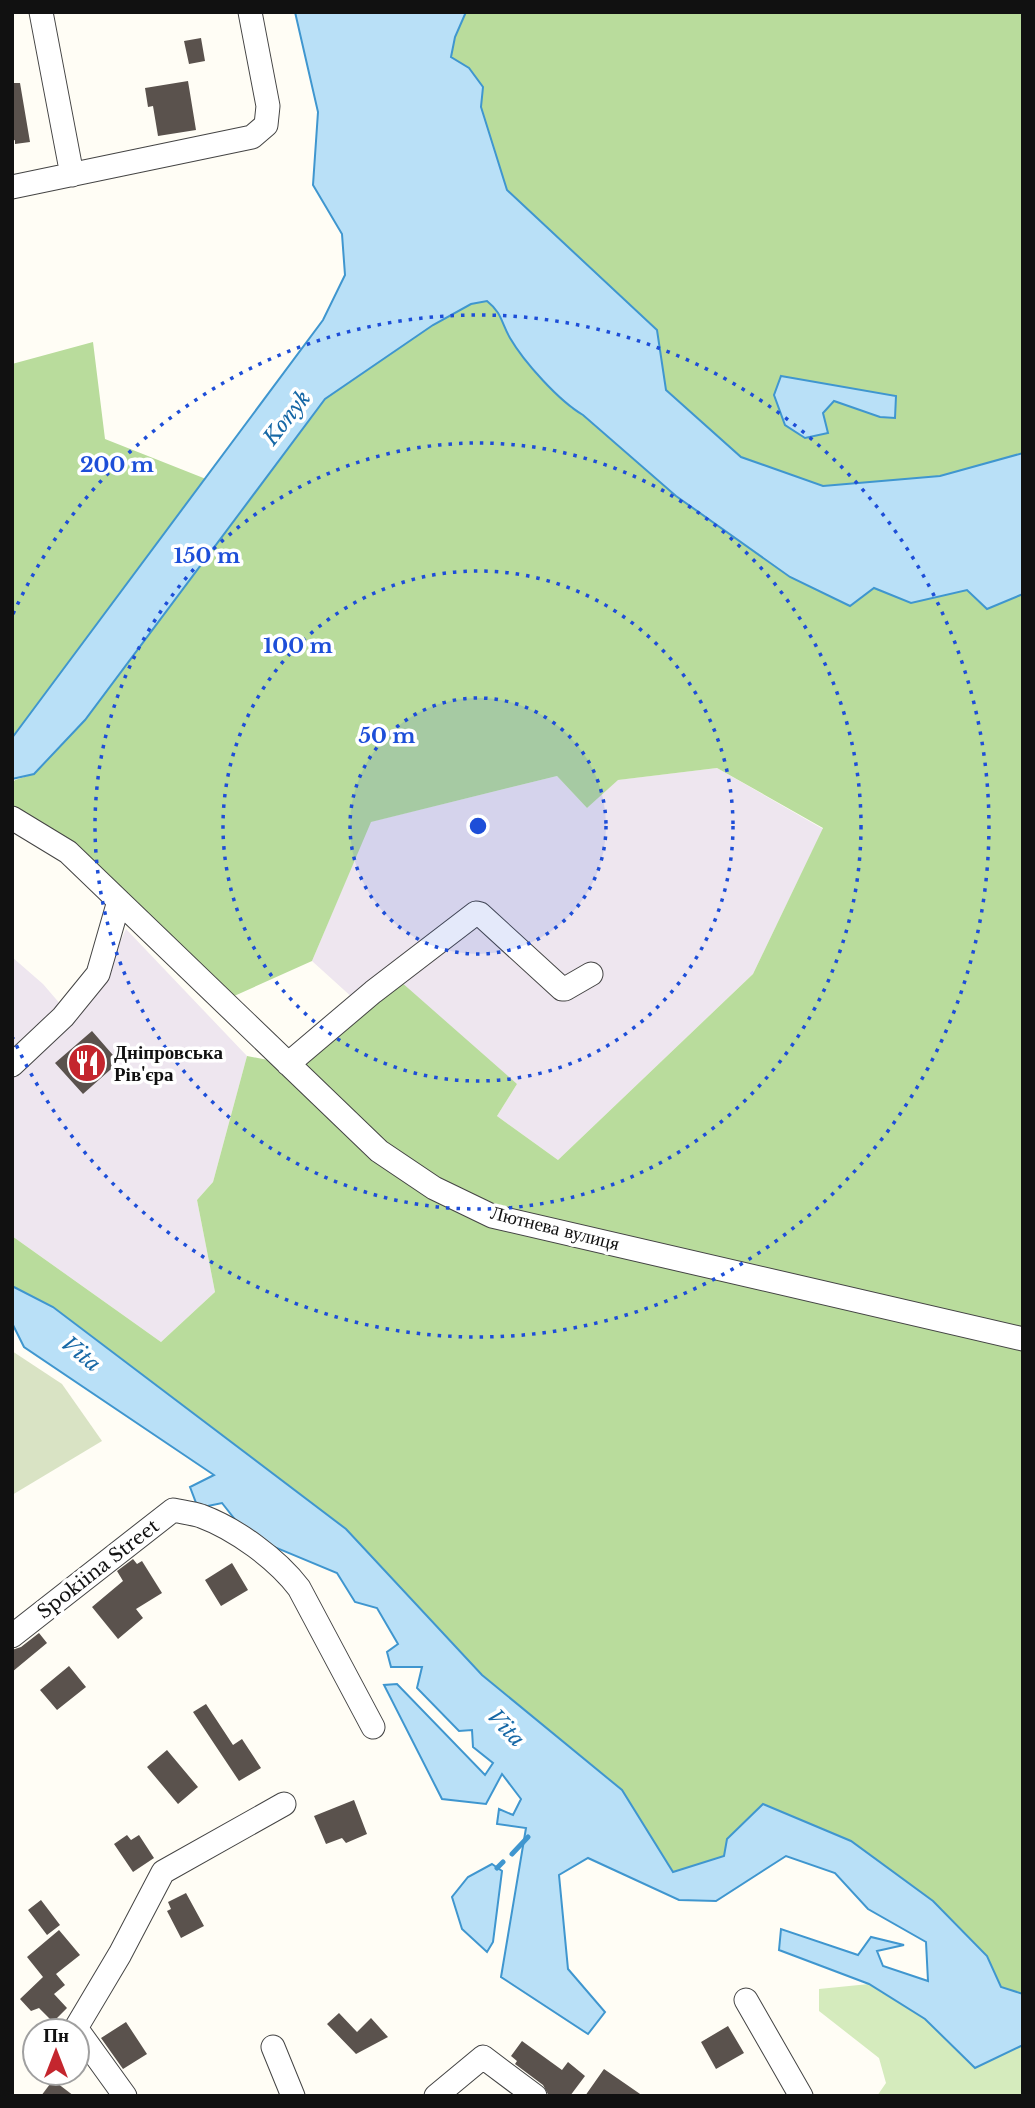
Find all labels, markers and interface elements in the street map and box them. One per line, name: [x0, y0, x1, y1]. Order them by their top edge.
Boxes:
water label: Konyk: [257, 386, 316, 451]
text: 200 m: [80, 452, 154, 478]
text: 150 m: [174, 543, 240, 569]
text: 100 m: [263, 633, 333, 659]
text: 50 m: [358, 723, 416, 749]
centre of rings: [466, 814, 490, 838]
place label: Дніпровська Рів'єра: [114, 1041, 223, 1086]
restaurant icon: Дніпровська Рів'єра: [66, 1042, 108, 1084]
street label: Лютнева вулиця: [488, 1201, 622, 1255]
water label: Vita: [56, 1331, 106, 1377]
street label: Spokiina Street: [33, 1514, 164, 1624]
water label: Vita: [482, 1704, 530, 1752]
north arrow: [21, 2017, 91, 2087]
text: Пн: [43, 2024, 69, 2047]

